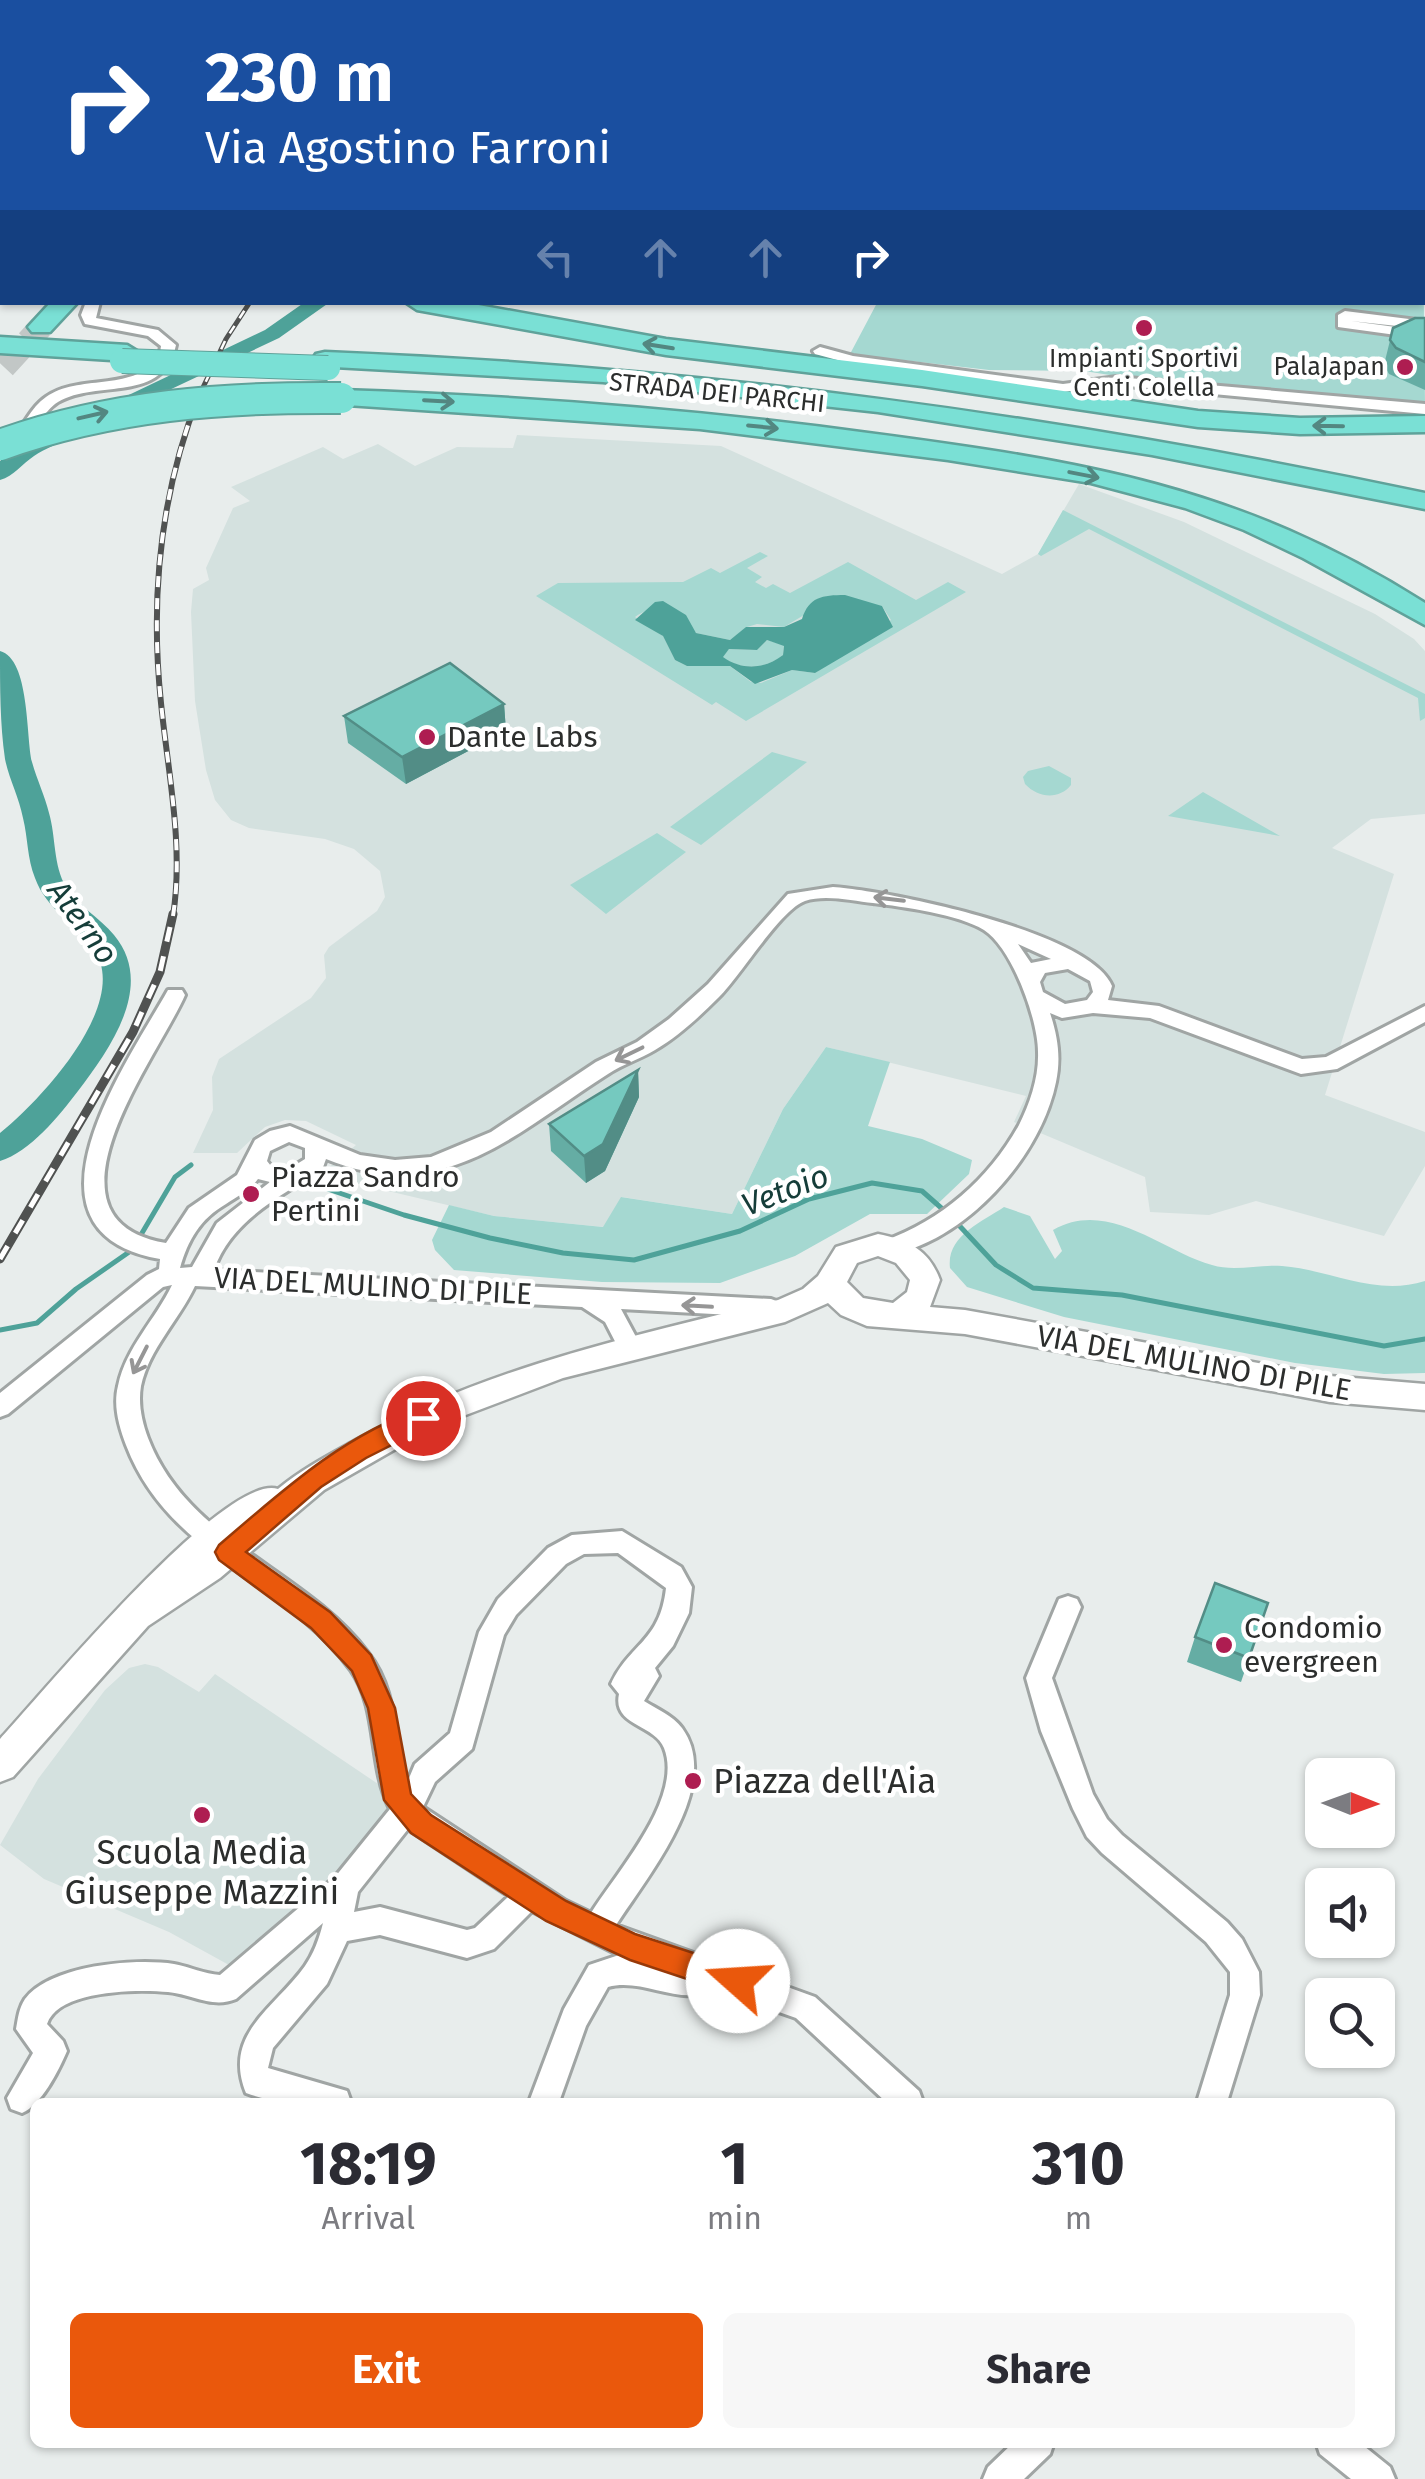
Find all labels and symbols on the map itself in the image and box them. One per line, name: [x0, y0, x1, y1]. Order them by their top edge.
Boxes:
marker: Impianti Sportivi Centi Colella: [1133, 317, 1155, 339]
one-way arrow: [642, 336, 674, 355]
place label: Impianti Sportivi Centi Colella: [1049, 344, 1239, 403]
place label: PalaJapan: [1274, 352, 1385, 382]
marker: PalaJapan: [1394, 356, 1416, 378]
street label: STRADA DEI PARCHI: [608, 367, 826, 419]
one-way arrow: [422, 392, 454, 411]
one-way arrow: [76, 405, 108, 423]
one-way arrow: [1312, 416, 1344, 436]
one-way arrow: [746, 418, 778, 437]
one-way arrow: [1067, 467, 1099, 486]
place label: Dante Labs: [447, 719, 597, 755]
marker: Dante Labs: [416, 726, 438, 748]
water label: Aterno: [39, 871, 126, 971]
one-way arrow: [874, 889, 906, 908]
one-way arrow: [615, 1045, 645, 1064]
water label: Vetoio: [736, 1156, 834, 1224]
place label: Piazza Sandro Pertini: [271, 1159, 460, 1229]
marker: Piazza Sandro Pertini: [240, 1183, 262, 1205]
street label: VIA DEL MULINO DI PILE: [213, 1260, 533, 1312]
one-way arrow: [682, 1296, 714, 1315]
street label: VIA DEL MULINO DI PILE: [1034, 1318, 1354, 1408]
one-way arrow: [130, 1344, 149, 1374]
pin: [381, 1376, 466, 1461]
place label: Condomio evergreen: [1244, 1610, 1382, 1680]
marker: Condomio evergreen: [1213, 1634, 1235, 1656]
north arrow: [1305, 1758, 1395, 1848]
place label: Piazza dell'Aia: [713, 1760, 936, 1802]
marker: Piazza dell'Aia: [682, 1770, 704, 1792]
marker: Scuola Media Giuseppe Mazzini: [191, 1804, 213, 1826]
place label: Scuola Media Giuseppe Mazzini: [65, 1831, 339, 1913]
position arrow: [686, 1929, 790, 2033]

